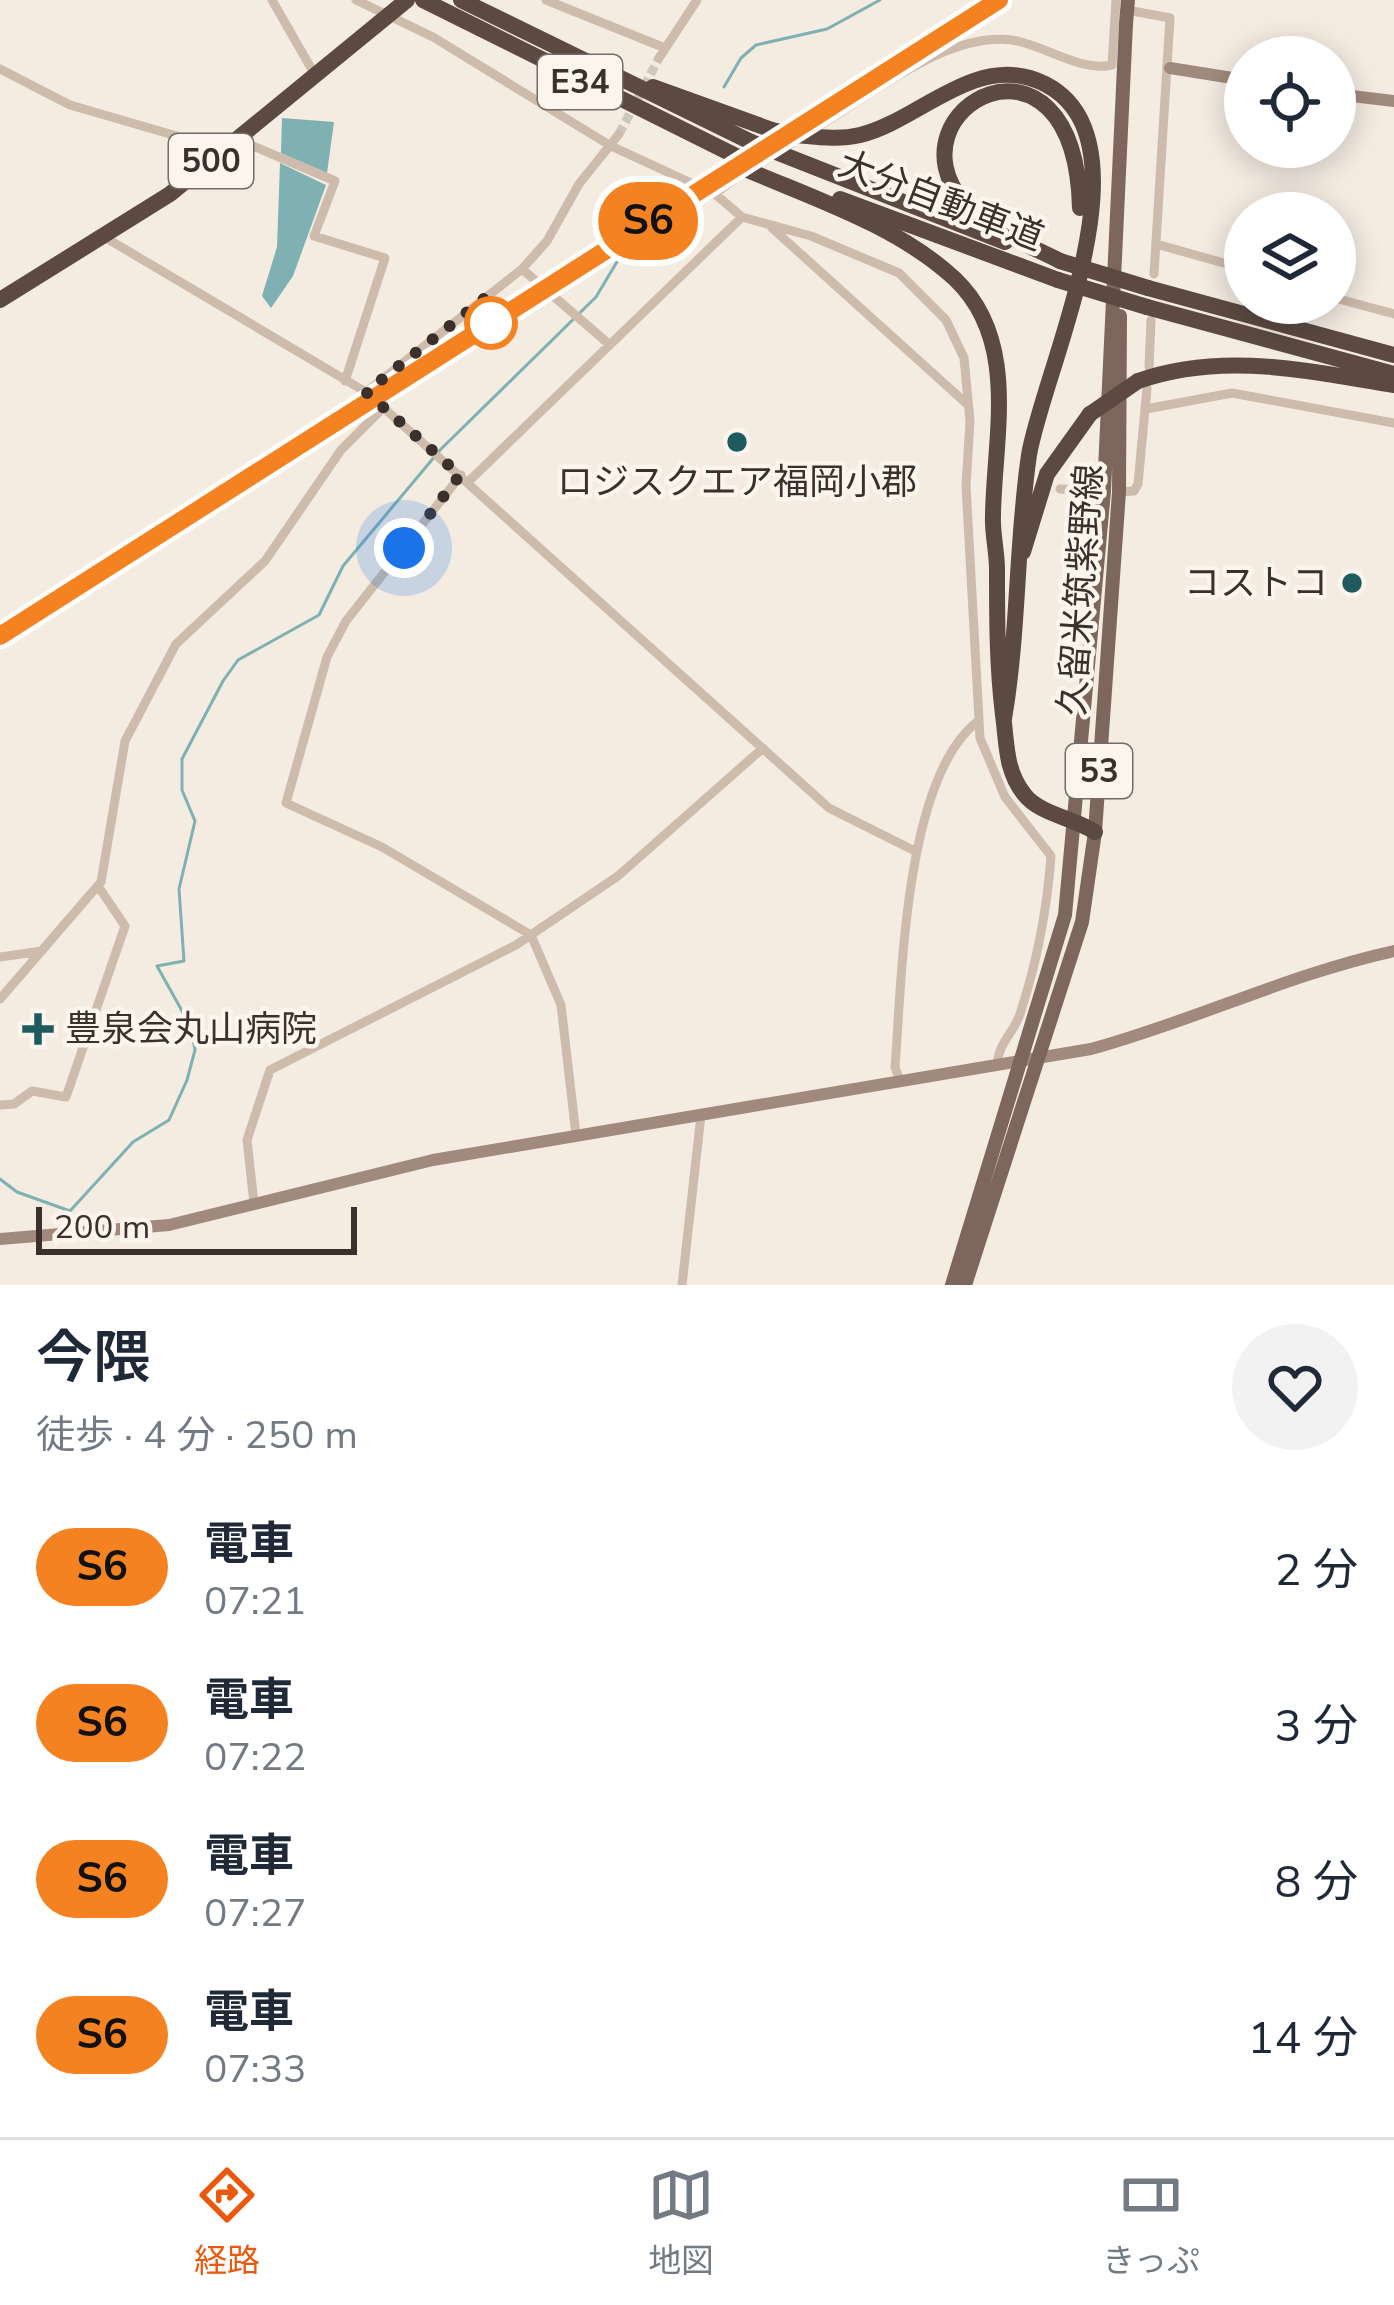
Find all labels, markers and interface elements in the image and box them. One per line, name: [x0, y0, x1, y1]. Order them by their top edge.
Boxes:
map controls: [1224, 36, 1356, 324]
button: locate: [1224, 36, 1356, 168]
road number: E34: [538, 55, 622, 109]
road number: 500: [169, 134, 253, 188]
street label: 大分自動車道: [831, 139, 1051, 263]
line badge: S6: [594, 182, 702, 260]
text: S6: [622, 192, 674, 249]
button: layers: [1224, 192, 1356, 324]
unlabelled marker: [466, 298, 516, 348]
marker: ロジスクエア福岡小郡: [724, 429, 750, 455]
place label: ロジスクエア福岡小郡: [557, 458, 917, 507]
street label: 久留米筑紫野線: [1048, 463, 1114, 717]
your location: [374, 518, 434, 578]
place label: コストコ: [1184, 559, 1328, 608]
marker: コストコ: [1339, 570, 1365, 596]
road number: 53: [1066, 744, 1132, 798]
place label: 豊泉会丸山病院: [65, 1005, 317, 1054]
marker: 豊泉会丸山病院: [22, 1013, 54, 1045]
scale bar: [36, 1201, 357, 1254]
text: 200 m: [54, 1205, 150, 1250]
text: 今隈: [36, 1319, 150, 1397]
button: heart: [1232, 1324, 1358, 1450]
text: 徒歩 · 4 分 · 250 m: [36, 1409, 358, 1462]
text: 電車: [204, 1514, 294, 1575]
text: S6: [76, 1538, 128, 1595]
text: 2 分: [1274, 1540, 1358, 1601]
text: 07:21: [204, 1575, 307, 1628]
text: 電車: [204, 1670, 294, 1731]
text: S6: [76, 1694, 128, 1751]
text: 3 分: [1274, 1696, 1358, 1757]
text: 07:22: [204, 1731, 307, 1784]
text: 電車: [204, 1826, 294, 1887]
text: S6: [76, 1850, 128, 1907]
text: 8 分: [1274, 1852, 1358, 1913]
text: 07:27: [204, 1887, 307, 1940]
text: 電車: [204, 1982, 294, 2043]
text: S6: [76, 2006, 128, 2063]
text: 14 分: [1247, 2008, 1358, 2069]
text: 07:33: [204, 2043, 307, 2096]
tab: 経路: [194, 2162, 260, 2284]
tab: 地図: [648, 2162, 714, 2284]
tab: きっぷ: [1102, 2162, 1200, 2284]

